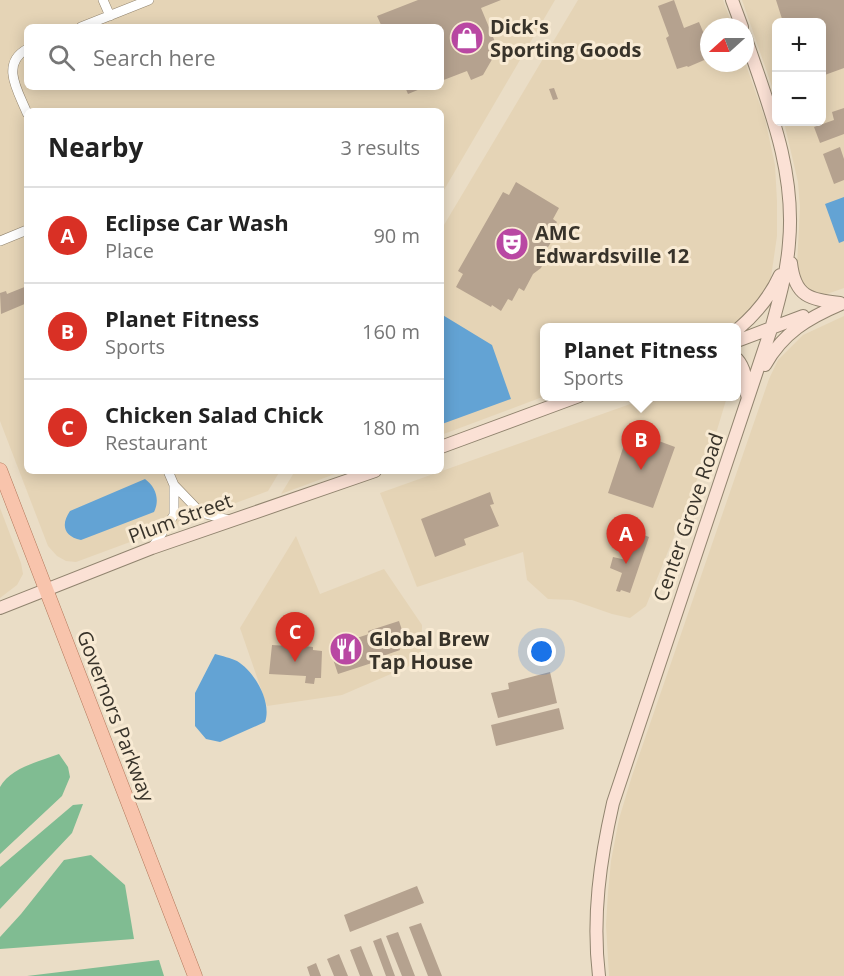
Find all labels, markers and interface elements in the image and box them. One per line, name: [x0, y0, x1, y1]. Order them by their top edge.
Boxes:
place label: Dick's Sporting Goods: [490, 13, 641, 63]
north arrow: [700, 18, 754, 72]
map controls: [772, 18, 826, 126]
button: +: [772, 18, 826, 72]
shop icon: Dick's Sporting Goods: [449, 20, 485, 56]
search box: [24, 24, 444, 90]
icon: search: [45, 41, 78, 74]
text: Search here: [93, 42, 216, 72]
button: −: [772, 72, 826, 126]
text: Nearby: [48, 129, 143, 165]
text: 3 results: [340, 134, 420, 161]
text: Eclipse Car Wash: [105, 207, 289, 237]
place label: AMC Edwardsville 12: [535, 219, 689, 269]
text: A: [61, 222, 74, 249]
text: 90 m: [373, 222, 420, 249]
theatre icon: AMC Edwardsville 12: [494, 226, 530, 262]
text: Place: [105, 237, 154, 264]
text: Planet Fitness: [105, 303, 259, 333]
text: B: [61, 318, 74, 345]
text: 160 m: [362, 318, 420, 345]
popup: [540, 323, 741, 401]
text: Sports: [105, 333, 165, 360]
text: Planet Fitness: [563, 334, 718, 364]
text: Sports: [563, 364, 623, 391]
text: Chicken Salad Chick: [105, 399, 324, 429]
text: C: [61, 414, 74, 441]
text: 180 m: [362, 414, 420, 441]
pin: B: [622, 420, 660, 470]
text: Restaurant: [105, 429, 207, 456]
street label: Center Grove Road: [646, 429, 730, 605]
street label: Plum Street: [124, 487, 236, 549]
pin: A: [606, 514, 646, 564]
pin: C: [276, 612, 314, 662]
place label: Global Brew Tap House: [369, 625, 489, 675]
street label: Governors Parkway: [71, 626, 161, 807]
restaurant icon: Global Brew Tap House: [328, 631, 364, 667]
your location: [527, 637, 556, 666]

